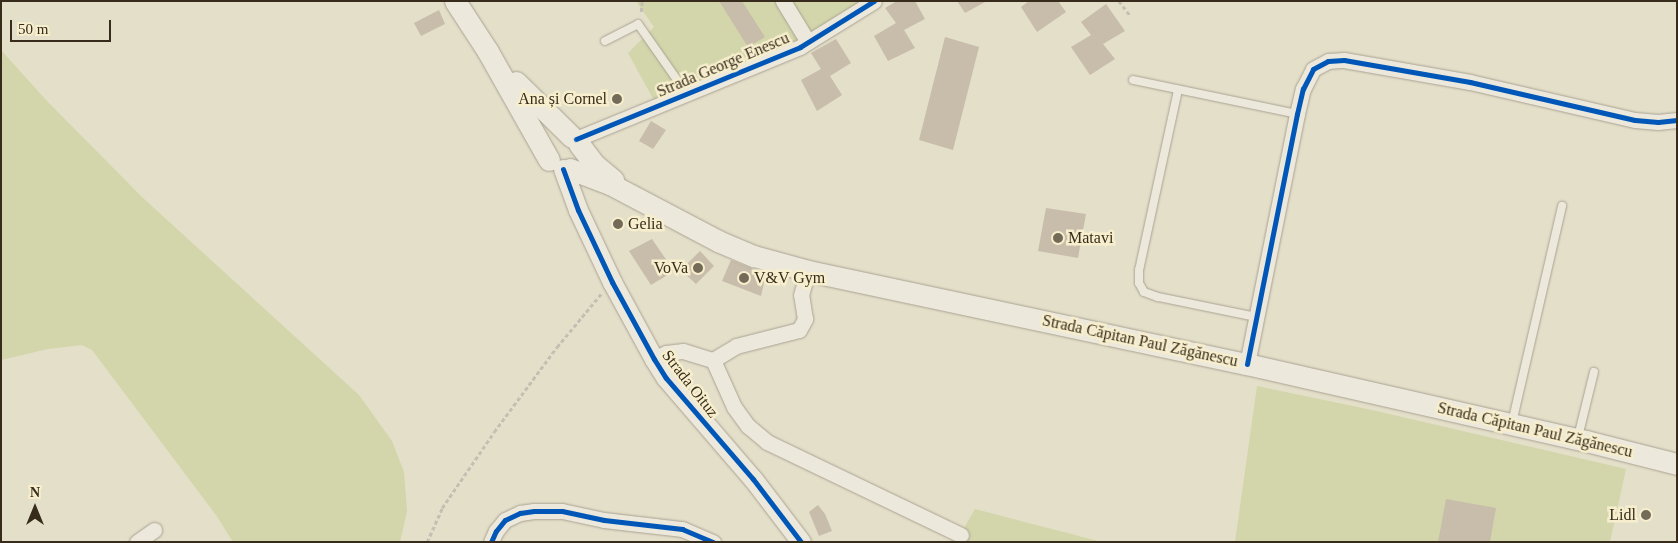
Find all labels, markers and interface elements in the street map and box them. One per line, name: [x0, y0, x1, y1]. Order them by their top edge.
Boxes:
scale bar: [12, 10, 114, 42]
text: 50 m: [18, 21, 48, 37]
street label: Strada George Enescu: [654, 28, 792, 102]
place label: Ana și Cornel: [518, 89, 607, 109]
marker: Ana și Cornel: [611, 93, 623, 105]
place label: Gelia: [628, 214, 663, 234]
marker: Gelia: [612, 218, 624, 230]
place label: Matavi: [1068, 228, 1113, 248]
marker: Matavi: [1052, 232, 1064, 244]
place label: VoVa: [654, 258, 688, 278]
marker: VoVa: [692, 262, 704, 274]
place label: V&V Gym: [754, 268, 826, 288]
marker: V&V Gym: [738, 272, 750, 284]
street label: Strada Căpitan Paul Zăgănescu: [1040, 311, 1240, 371]
street label: Strada Oituz: [658, 346, 722, 422]
street label: Strada Căpitan Paul Zăgănescu: [1436, 398, 1634, 462]
north arrow: [10, 483, 60, 533]
text: N: [30, 485, 40, 500]
place label: Lidl: [1609, 505, 1636, 525]
marker: Lidl: [1640, 509, 1652, 521]

